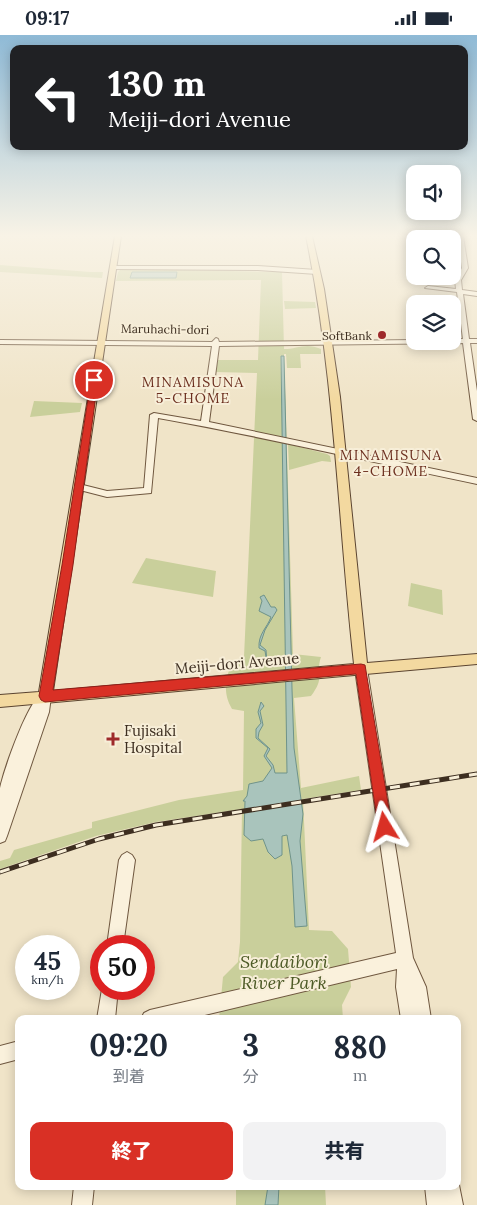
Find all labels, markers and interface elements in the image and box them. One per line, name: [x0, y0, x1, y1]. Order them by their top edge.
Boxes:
text: 09:17: [25, 6, 69, 30]
text: 130 m: [108, 61, 205, 106]
icon: left: [25, 65, 90, 130]
text: Meiji-dori Avenue: [108, 105, 291, 133]
map controls: [406, 165, 461, 350]
button: sound: [406, 165, 461, 220]
button: search: [406, 230, 461, 285]
button: layers: [406, 295, 461, 350]
street label: Maruhachi-dori: [121, 321, 209, 337]
place label: SoftBank: [322, 328, 373, 343]
marker: SoftBank: [376, 329, 388, 341]
pin: [73, 359, 115, 401]
icon: arrive: [80, 366, 108, 394]
district label: MINAMISUNA 5-CHOME: [142, 373, 244, 407]
district label: MINAMISUNA 4-CHOME: [340, 446, 442, 480]
street label: Meiji-dori Avenue: [174, 648, 300, 678]
place label: Fujisaki Hospital: [124, 721, 182, 757]
marker: Fujisaki Hospital: [106, 732, 120, 746]
position arrow: [358, 800, 410, 852]
speed limit sign: 50: [90, 935, 155, 1000]
text: 45: [34, 945, 61, 977]
park label: Sendaibori River Park: [240, 950, 328, 994]
text: km/h: [31, 972, 64, 987]
text: 09:20: [89, 1026, 168, 1064]
text: 3: [242, 1026, 259, 1064]
text: 880: [333, 1028, 387, 1066]
text: m: [353, 1065, 367, 1085]
text: 到着: [113, 1066, 145, 1086]
text: 分: [243, 1066, 259, 1086]
button: 終了: [30, 1122, 233, 1180]
button: 共有: [243, 1122, 446, 1180]

